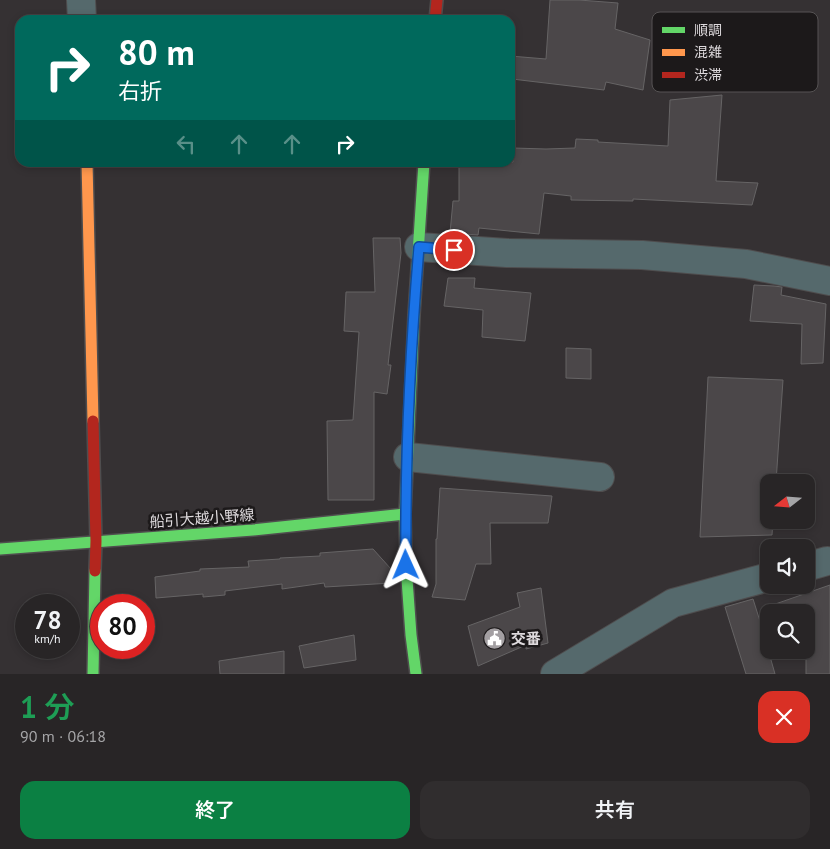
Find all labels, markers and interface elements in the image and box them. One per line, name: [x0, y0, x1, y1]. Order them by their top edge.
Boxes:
legend: [652, 12, 818, 92]
text: 順調: [694, 21, 722, 39]
text: 80 m: [118, 29, 195, 75]
icon: right: [35, 35, 100, 100]
text: 混雑: [694, 43, 722, 61]
text: 渋滞: [694, 66, 722, 84]
text: 右折: [118, 77, 162, 105]
icon: left: [172, 130, 200, 158]
icon: ahead: [225, 130, 253, 158]
icon: ahead: [278, 130, 306, 158]
icon: right: [331, 130, 359, 158]
pin: [433, 229, 475, 271]
icon: arrive: [440, 236, 468, 264]
north arrow: [760, 474, 815, 529]
map controls: [760, 474, 815, 659]
street label: 船引大越小野線: [149, 505, 255, 531]
position arrow: [379, 538, 431, 590]
button: sound: [760, 539, 815, 594]
speed limit sign: 80: [90, 594, 155, 659]
text: 78: [33, 604, 62, 636]
button: search: [760, 604, 815, 659]
public building icon: 交番: [483, 626, 507, 650]
place label: 交番: [511, 629, 541, 648]
text: km/h: [34, 631, 61, 646]
text: 1 分: [20, 687, 75, 726]
button: close: [758, 691, 810, 743]
text: 90 m · 06:18: [20, 726, 106, 746]
button: 終了: [20, 781, 410, 839]
button: 共有: [420, 781, 810, 839]

